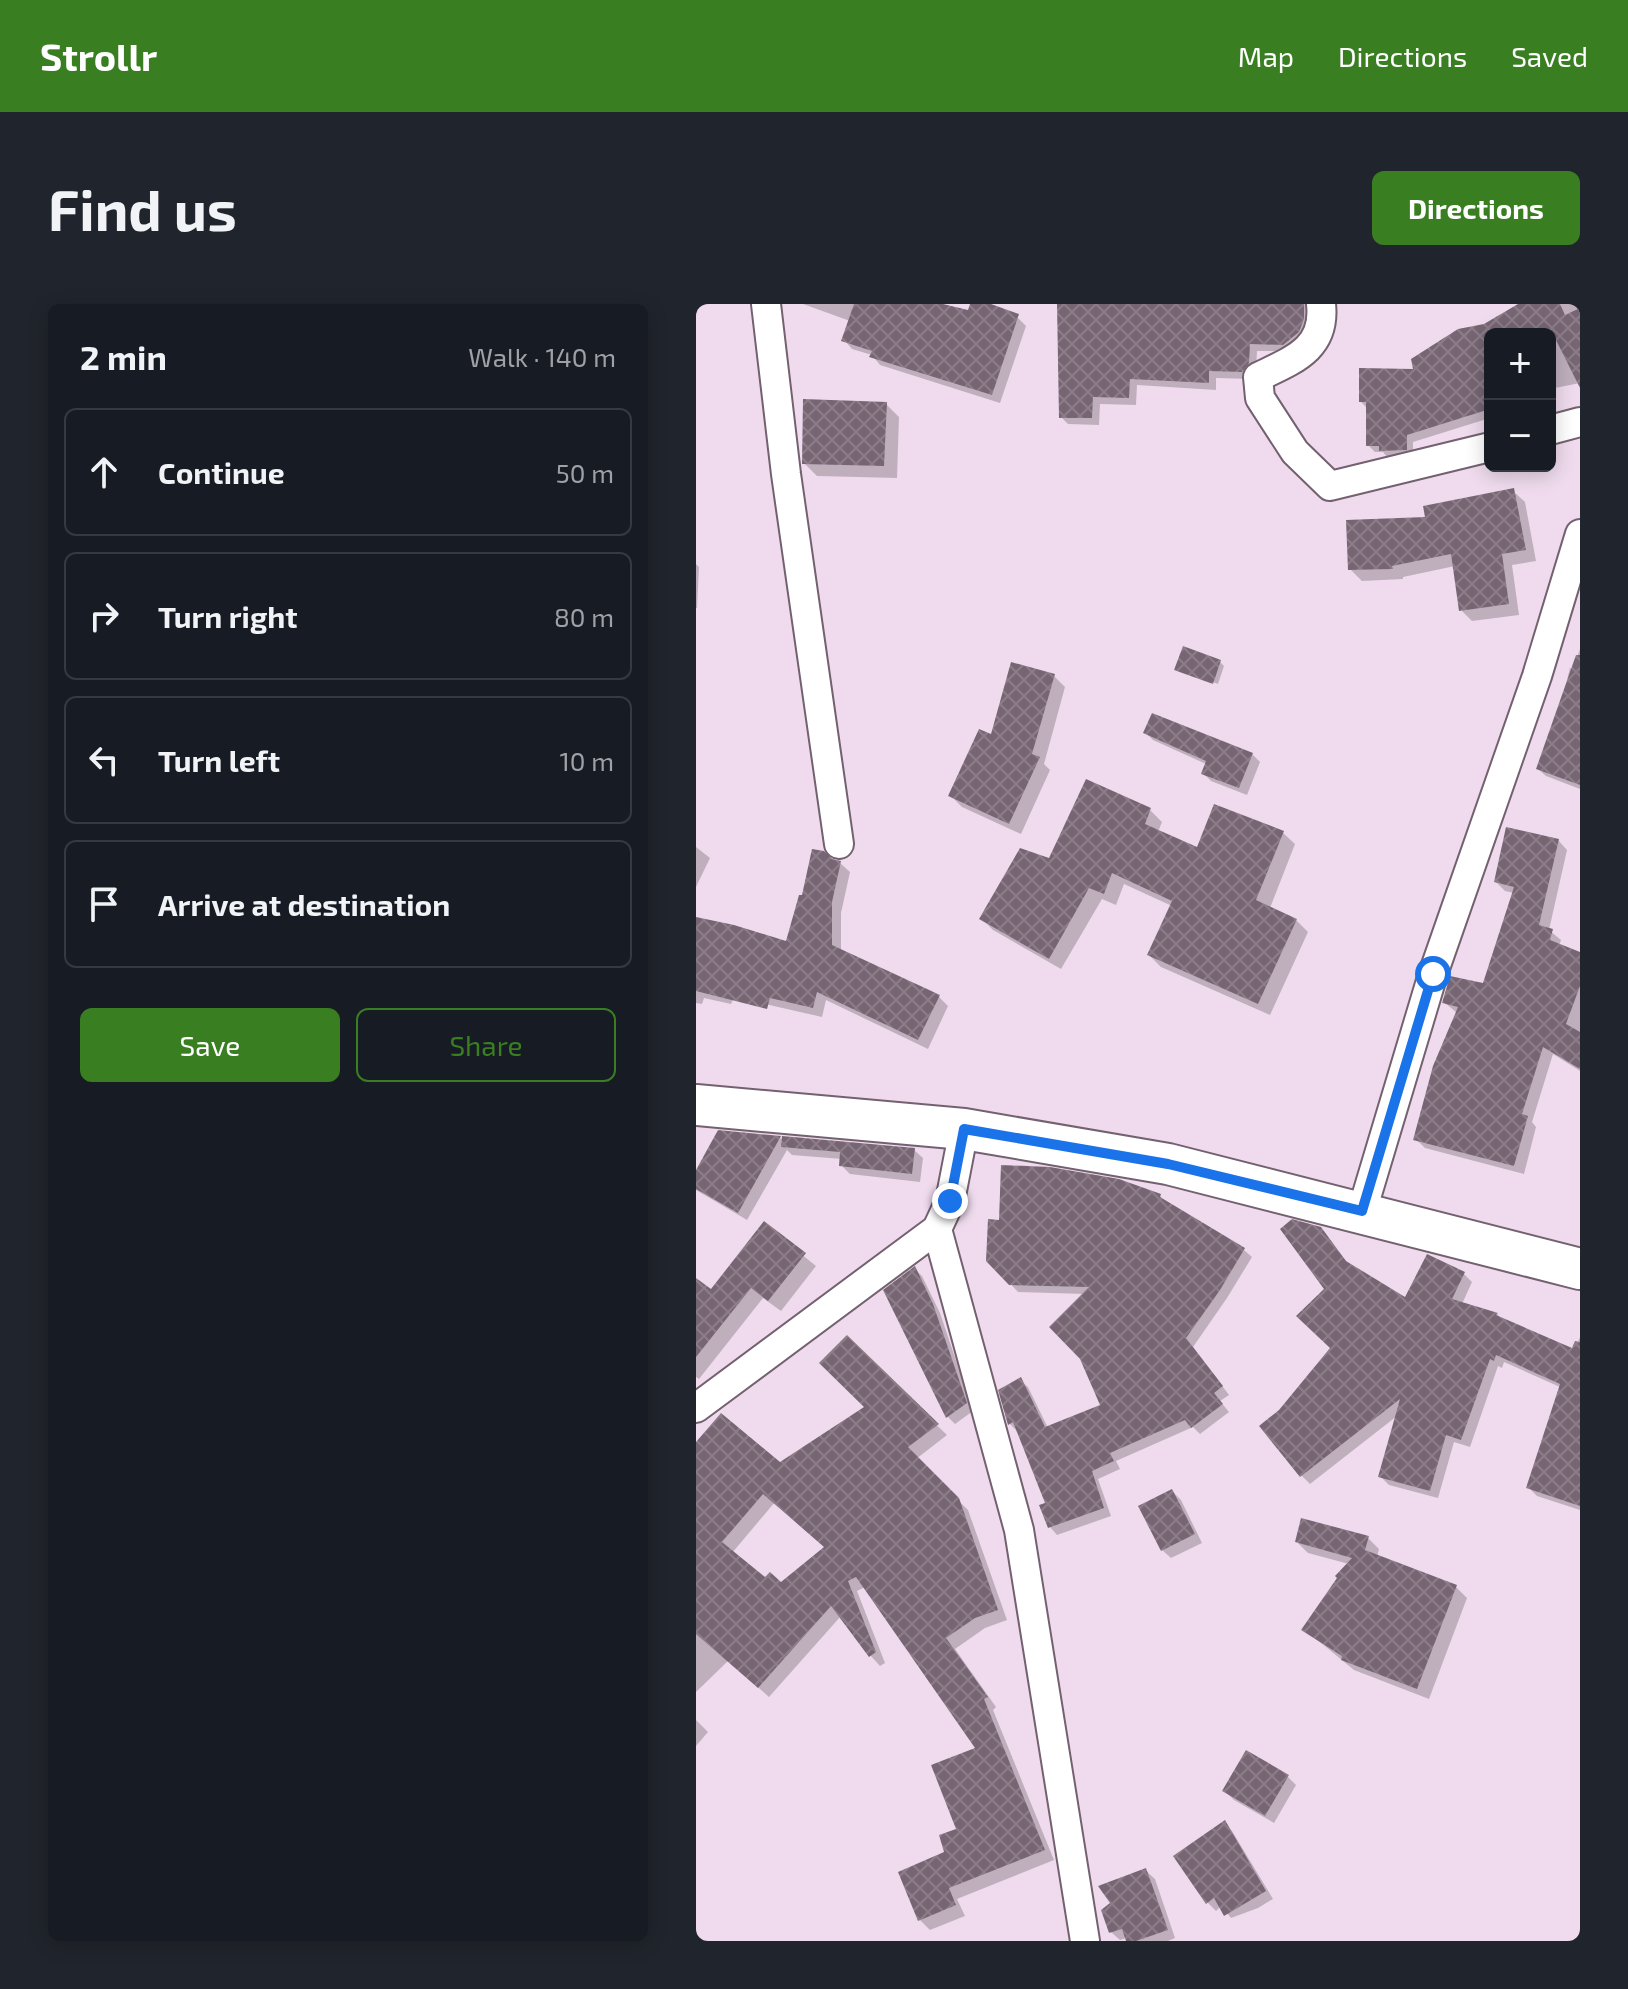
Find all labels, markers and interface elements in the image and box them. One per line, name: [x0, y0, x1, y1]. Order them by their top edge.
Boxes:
text: Strollr: [40, 33, 157, 79]
text: Map: [1238, 39, 1294, 73]
text: Directions: [1338, 39, 1467, 73]
text: Saved: [1511, 39, 1588, 73]
button: Directions: [1372, 171, 1580, 245]
text: Find us: [48, 175, 237, 242]
map controls: [1484, 328, 1556, 472]
button: +: [1484, 328, 1556, 400]
text: 2 min: [80, 336, 167, 377]
text: Walk · 140 m: [468, 341, 616, 372]
button: −: [1484, 400, 1556, 472]
icon: ahead: [82, 450, 126, 494]
text: Continue: [158, 454, 285, 490]
text: 50 m: [556, 457, 614, 488]
icon: right: [82, 594, 126, 638]
text: Turn right: [158, 598, 298, 634]
text: 80 m: [554, 601, 614, 632]
icon: left: [82, 738, 126, 782]
text: Turn left: [158, 742, 280, 778]
text: 10 m: [559, 745, 614, 776]
icon: arrive: [82, 882, 126, 926]
text: Arrive at destination: [158, 886, 450, 922]
route start: [1415, 956, 1451, 992]
button: Save: [80, 1008, 340, 1082]
button: Share: [356, 1008, 616, 1082]
route end: [932, 1183, 968, 1219]

